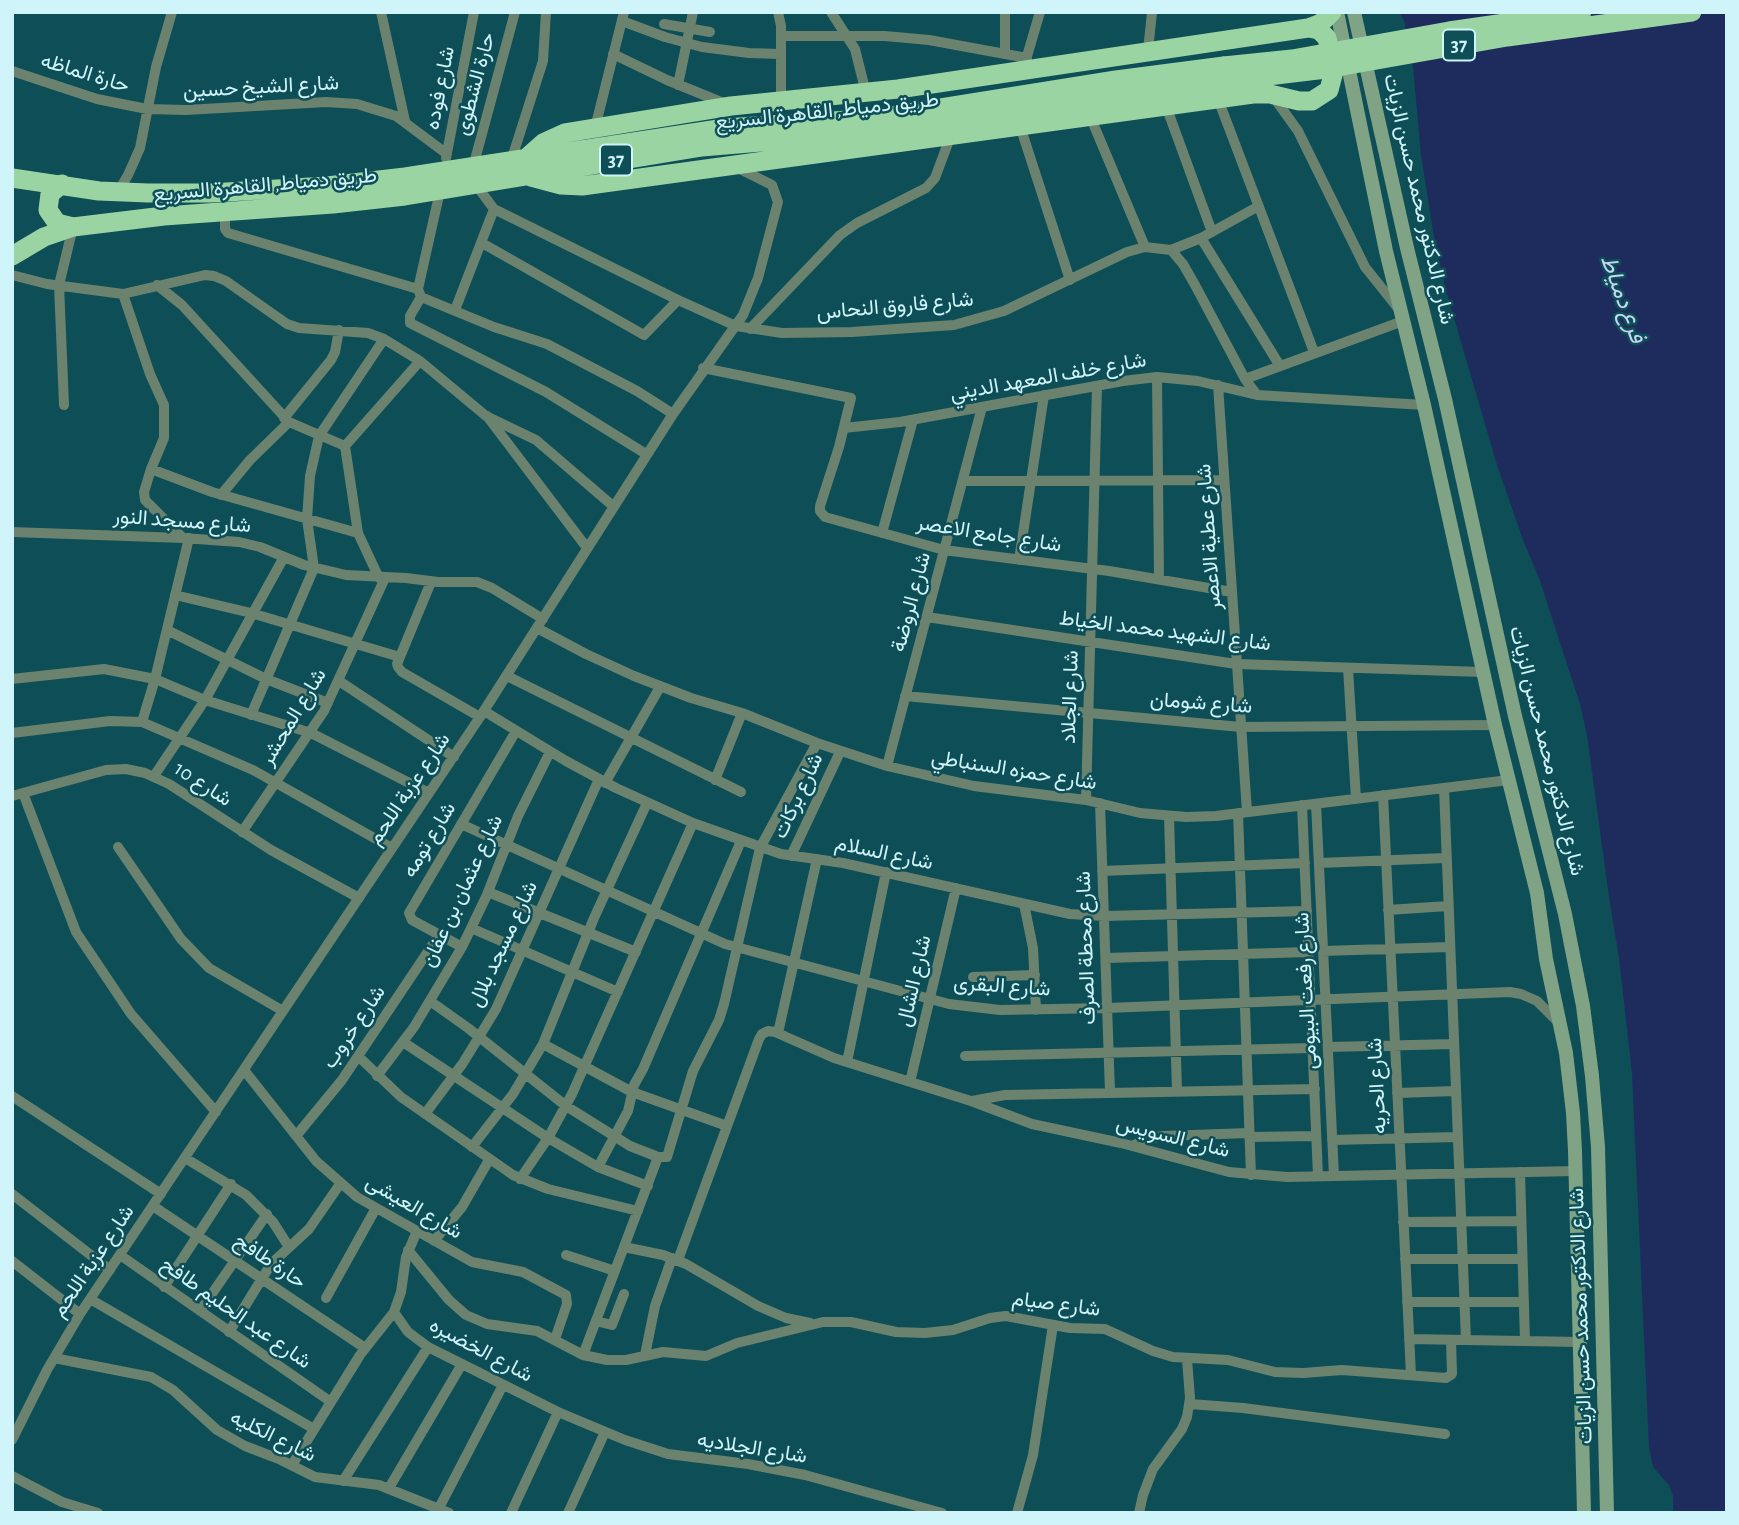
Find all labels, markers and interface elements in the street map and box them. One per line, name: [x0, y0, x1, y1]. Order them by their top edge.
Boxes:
street label: حارة الشطوى: [449, 30, 501, 138]
road number: 37: [1443, 30, 1475, 60]
street label: شارع فوده: [420, 44, 460, 132]
street label: حارة الماظه: [38, 48, 132, 98]
street label: شارع الشيخ حسين: [182, 70, 340, 104]
street label: شارع الدكتور محمد حسن الزيات: [1378, 71, 1460, 327]
street label: طريق دمياط, القاهرة السريع: [714, 87, 940, 135]
road number: 37: [600, 144, 632, 176]
street label: طريق دمياط, القاهرة السريع: [152, 163, 378, 207]
water label: فرع دمياط: [1594, 251, 1652, 347]
street label: شارع فاروق النحاس: [815, 287, 975, 325]
street label: شارع خلف المعهد الديني: [948, 347, 1148, 407]
street label: شارع عطية الاعصر: [1191, 463, 1227, 611]
street label: شارع مسجد النور: [112, 504, 252, 538]
street label: شارع جامع الاعصر: [915, 510, 1063, 558]
street label: شارع الروضة: [886, 549, 936, 655]
street label: شارع الشهيد محمد الخياط: [1058, 606, 1272, 656]
street label: شارع الدكتور محمد حسن الزيات: [1504, 624, 1590, 878]
street label: شارع الجلاد: [1056, 650, 1084, 744]
street label: شارع المحشر: [254, 664, 332, 770]
street label: شارع شومان: [1149, 687, 1253, 719]
street label: شارع عزبة اللحم: [362, 728, 456, 850]
street label: شارع حمزه السنباطي: [929, 744, 1099, 796]
street label: شارع بركات: [767, 749, 829, 843]
street label: شارع 10: [169, 756, 237, 812]
street label: شارع تومه: [397, 798, 461, 882]
street label: شارع عثمان بن عفان: [416, 811, 508, 971]
street label: شارع السلام: [833, 830, 935, 876]
street label: شارع محطة الصرف: [1071, 871, 1101, 1025]
street label: شارع مسجد بلال: [463, 877, 543, 1011]
street label: شارع رفعت البيومى: [1289, 912, 1323, 1070]
street label: شارع الشال: [891, 933, 937, 1029]
street label: شارع البقرى: [953, 970, 1051, 1002]
street label: شارع خروب: [317, 980, 391, 1074]
street label: شارع الحريه: [1362, 1037, 1392, 1135]
street label: شارع السويس: [1114, 1111, 1232, 1163]
street label: شارع العيشى: [361, 1169, 467, 1245]
street label: شارع الدكتور محمد حسن الزيات: [1564, 1187, 1598, 1445]
street label: شارع عزبة اللحم: [46, 1200, 140, 1322]
street label: حارة طافح: [229, 1228, 311, 1294]
street label: شارع عبد الحليم طافح: [156, 1252, 316, 1374]
street label: شارع صيام: [1010, 1286, 1102, 1322]
street label: شارع الخضيره: [425, 1312, 537, 1388]
street label: شارع الكليه: [226, 1404, 320, 1468]
street label: شارع الجلاديه: [695, 1427, 809, 1469]

